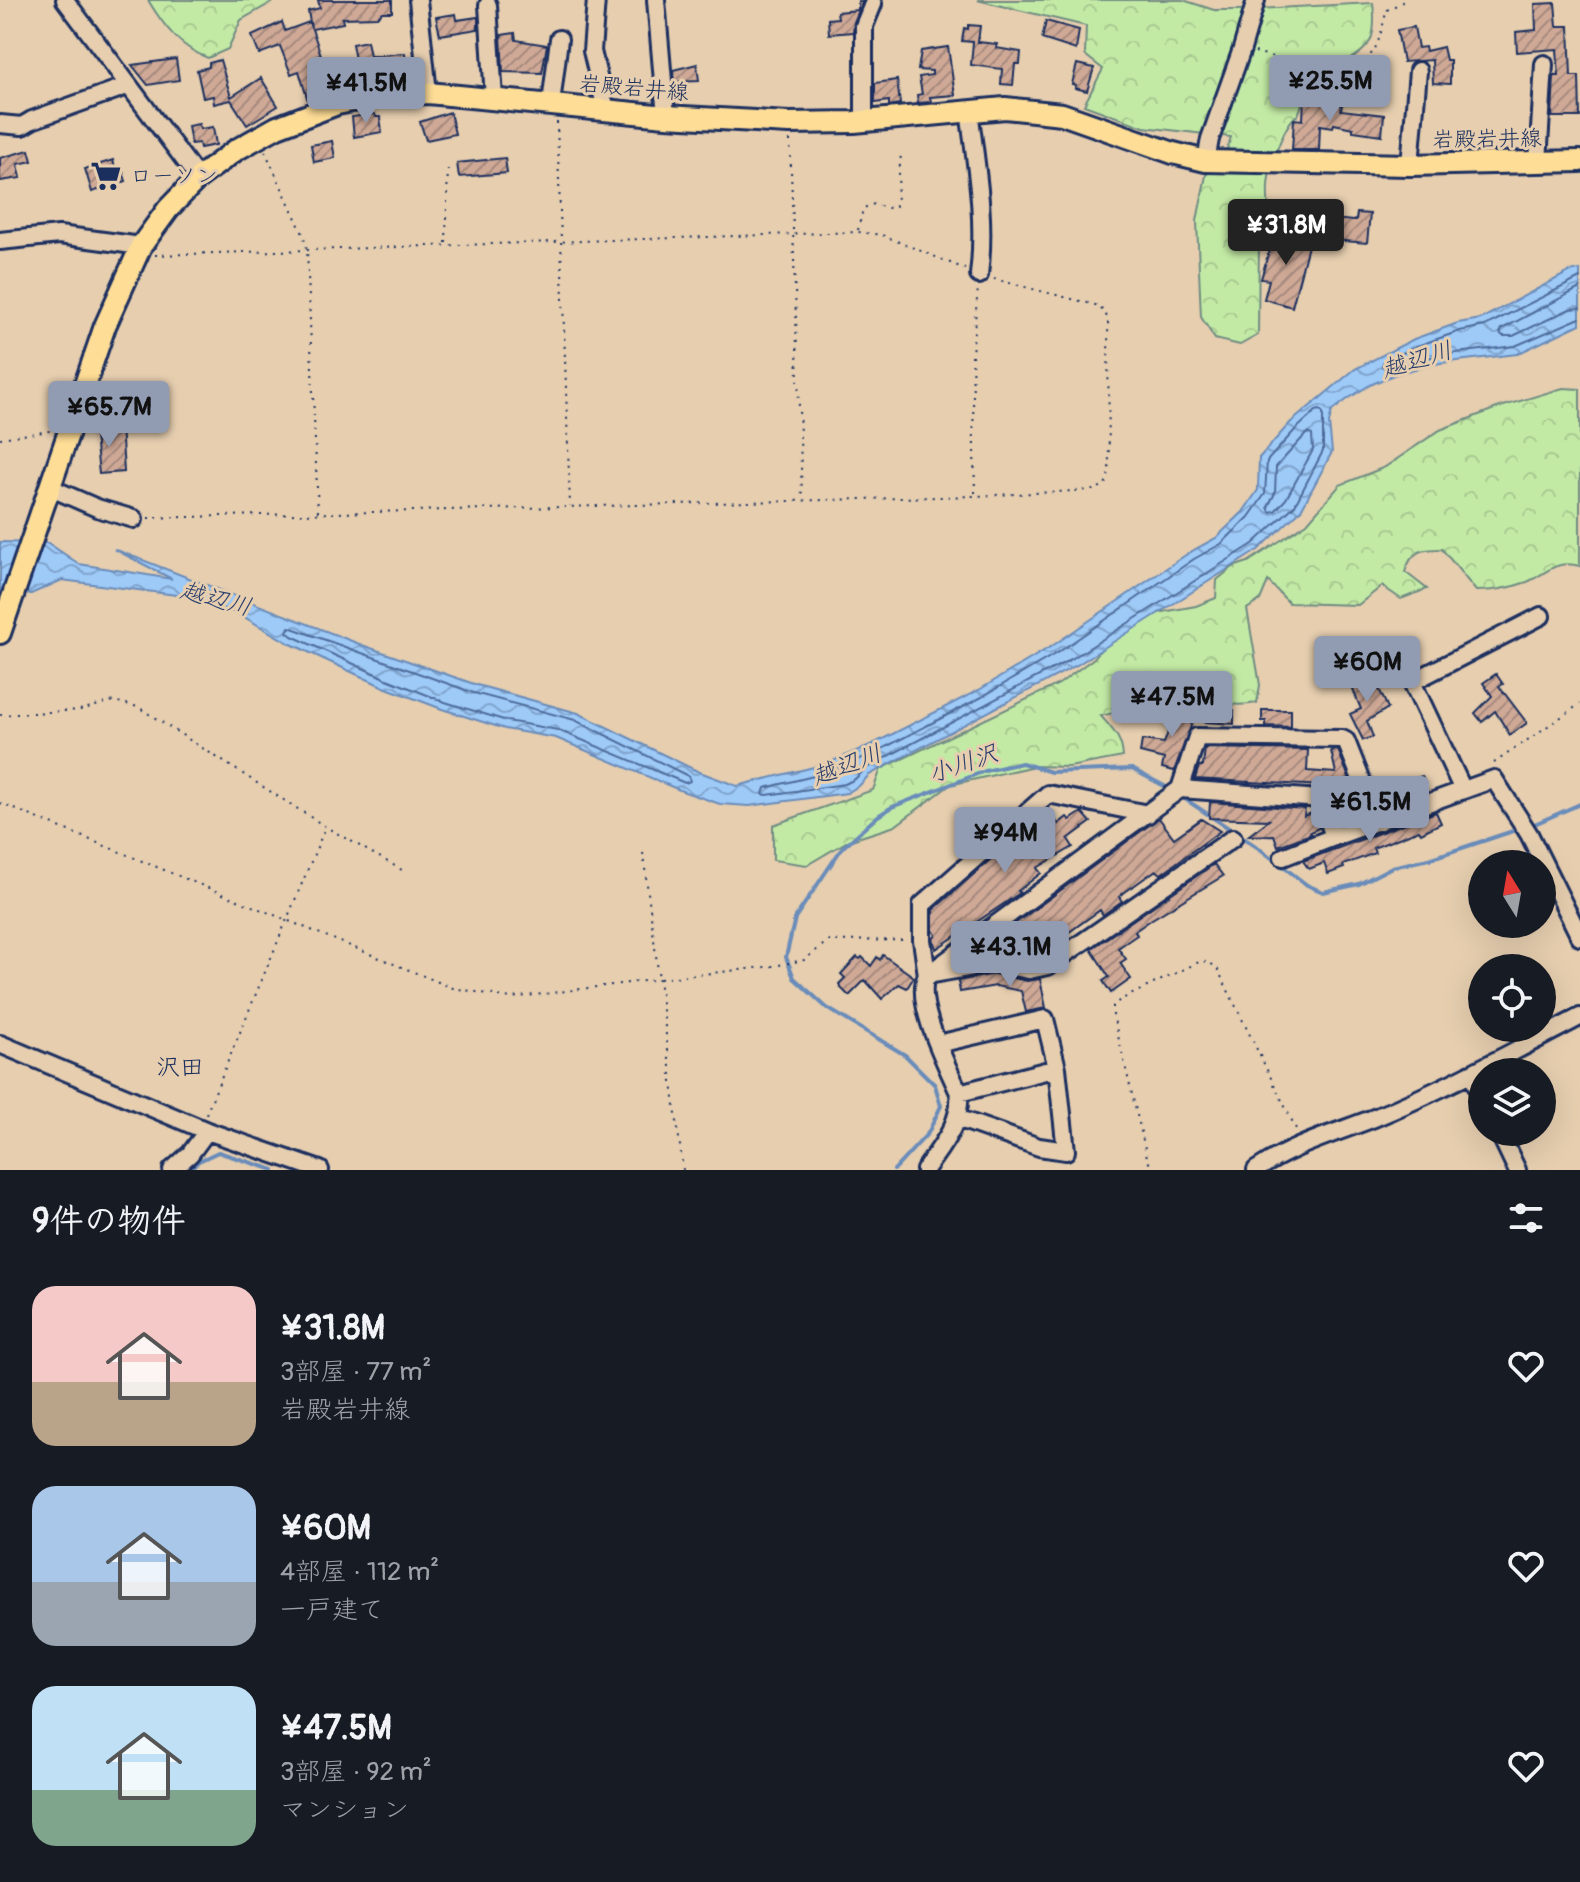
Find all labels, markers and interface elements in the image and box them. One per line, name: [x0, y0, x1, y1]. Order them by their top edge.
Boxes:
pin: ¥25.5M: [1265, 55, 1395, 123]
pin: ¥41.5M: [301, 57, 431, 125]
text: ¥25.5M: [1287, 65, 1373, 97]
text: ¥41.5M: [325, 67, 407, 99]
street label: 岩殿岩井線: [578, 69, 690, 107]
street label: 岩殿岩井線: [1432, 124, 1542, 154]
supermarket icon: ローソン: [89, 159, 123, 193]
place label: ローソン: [130, 162, 218, 190]
pin: ¥31.8M: [1221, 199, 1351, 267]
text: ¥31.8M: [1246, 209, 1326, 241]
water label: 越辺川: [1377, 336, 1456, 385]
pin: ¥65.7M: [44, 381, 174, 449]
text: ¥65.7M: [66, 391, 152, 423]
water label: 越辺川: [177, 575, 255, 622]
pin: ¥60M: [1320, 636, 1414, 704]
text: ¥60M: [1332, 646, 1402, 678]
pin: ¥47.5M: [1107, 671, 1237, 739]
text: ¥47.5M: [1129, 681, 1215, 713]
water label: 小川沢: [924, 738, 1003, 789]
water label: 越辺川: [807, 739, 886, 792]
pin: ¥61.5M: [1305, 776, 1435, 844]
text: ¥61.5M: [1329, 786, 1411, 818]
pin: ¥94M: [958, 807, 1052, 875]
text: ¥94M: [972, 817, 1038, 849]
north arrow: [1468, 850, 1556, 938]
map controls: [1468, 850, 1556, 1146]
pin: ¥43.1M: [945, 921, 1075, 989]
text: ¥43.1M: [969, 931, 1051, 963]
button: locate: [1468, 954, 1556, 1042]
district label: 沢田: [156, 1053, 204, 1082]
button: layers: [1468, 1058, 1556, 1146]
icon: filters: [1504, 1196, 1548, 1240]
text: 9件の物件: [32, 1200, 186, 1243]
text: ¥31.8M: [280, 1307, 385, 1350]
icon: home: [96, 1318, 192, 1414]
icon: heart: [1504, 1344, 1548, 1388]
text: 3部屋 · 77 m²: [280, 1356, 431, 1388]
text: 岩殿岩井線: [280, 1394, 410, 1426]
text: ¥60M: [280, 1507, 371, 1550]
icon: home: [96, 1518, 192, 1614]
icon: heart: [1504, 1544, 1548, 1588]
text: 4部屋 · 112 m²: [280, 1556, 439, 1588]
text: 一戸建て: [280, 1594, 384, 1626]
text: ¥47.5M: [280, 1707, 392, 1750]
icon: home: [96, 1718, 192, 1814]
icon: heart: [1504, 1744, 1548, 1788]
text: 3部屋 · 92 m²: [280, 1756, 432, 1788]
text: マンション: [280, 1794, 409, 1826]

